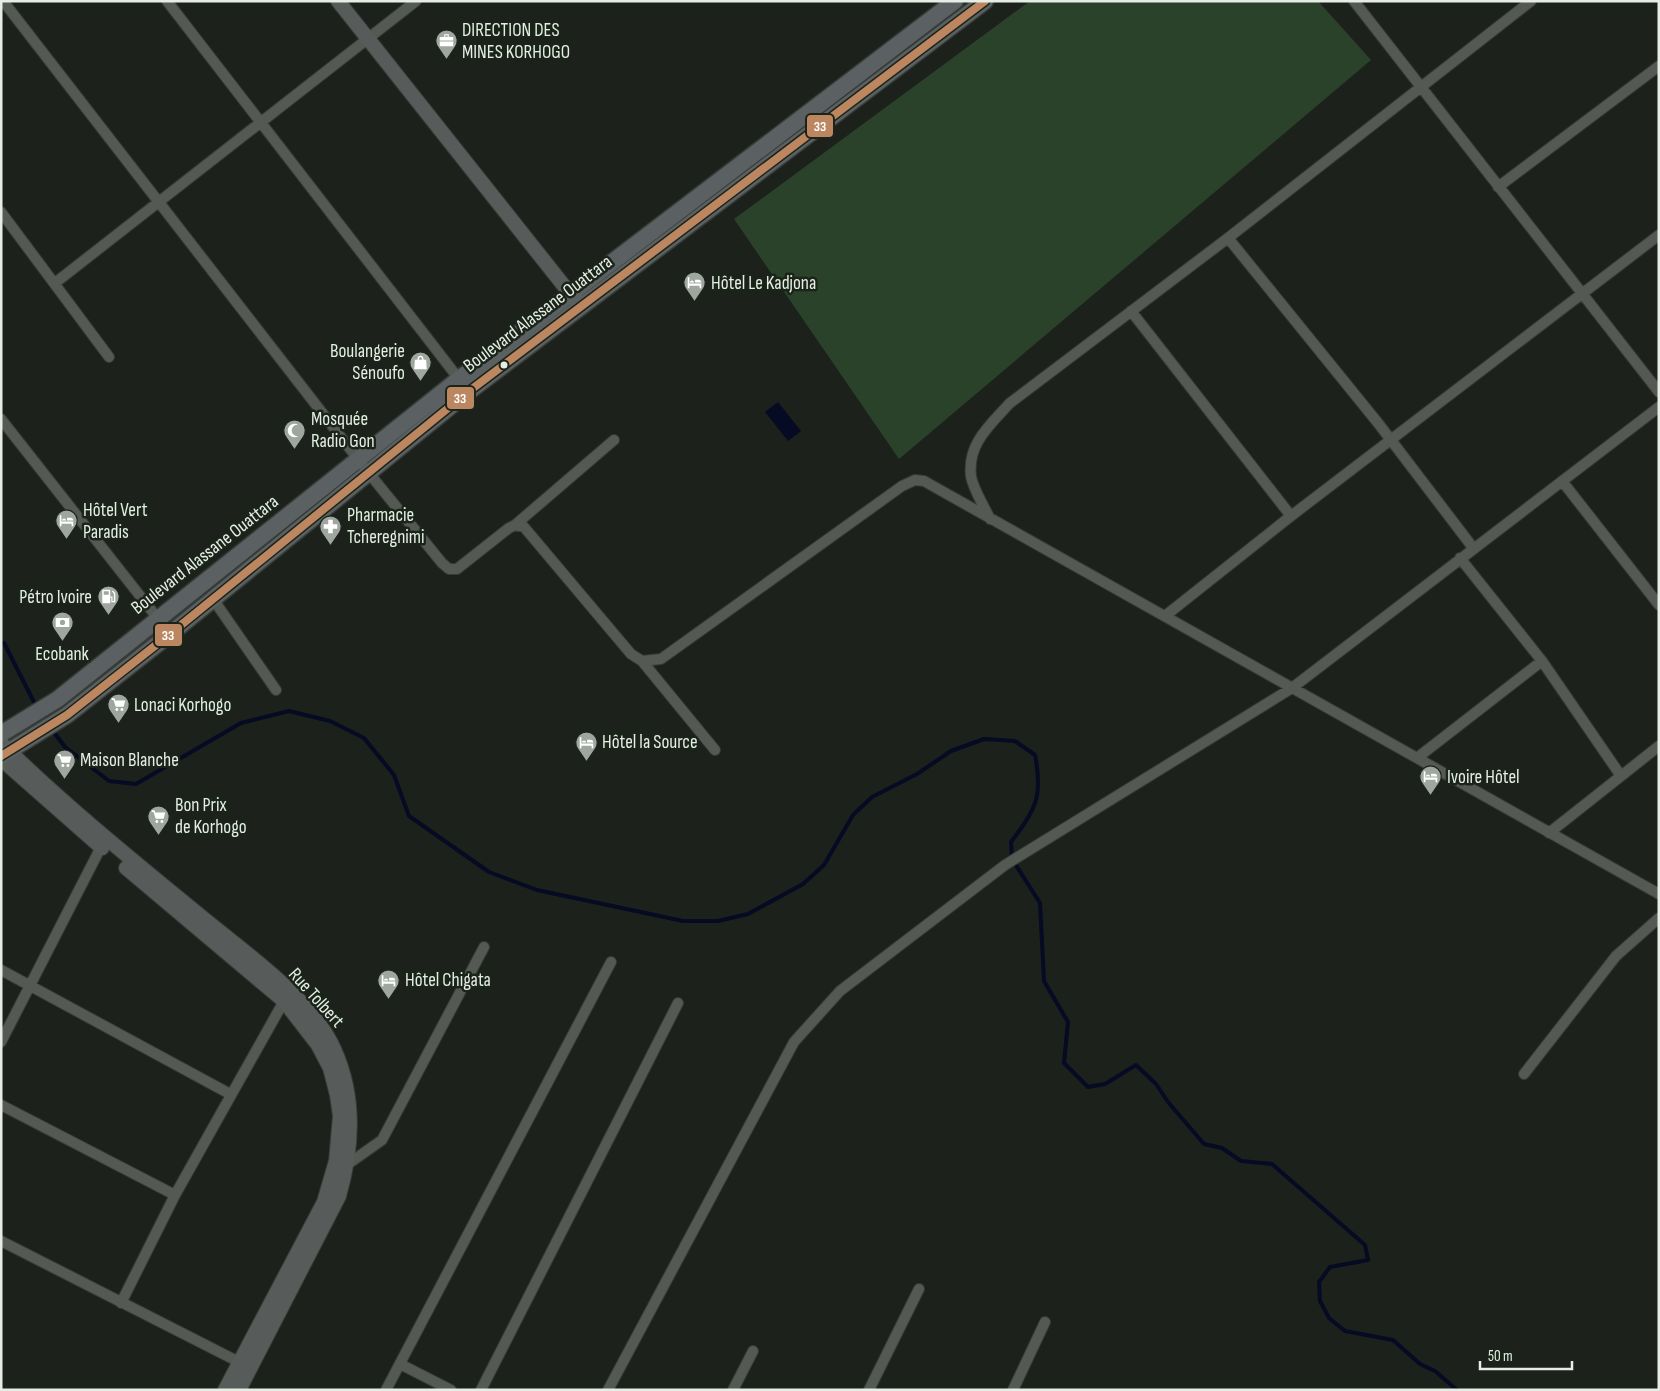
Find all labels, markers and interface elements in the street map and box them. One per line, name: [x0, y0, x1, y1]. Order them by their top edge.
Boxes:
place label: DIRECTION DES MINES KORHOGO: [462, 19, 570, 64]
office icon: DIRECTION DES MINES KORHOGO: [434, 29, 458, 60]
line badge: 33: [806, 114, 834, 138]
text: 33: [814, 118, 826, 135]
street label: Boulevard Alassane Ouattara: [459, 251, 617, 377]
hotel icon: Hôtel Le Kadjona: [683, 271, 707, 302]
place label: Hôtel Le Kadjona: [711, 272, 816, 295]
place label: Boulangerie Sénoufo: [330, 340, 405, 385]
shop icon: Boulangerie Sénoufo: [409, 350, 433, 381]
unlabelled marker: [499, 360, 509, 370]
line badge: 33: [446, 386, 475, 410]
text: 33: [454, 390, 466, 407]
place label: Mosquée Radio Gon: [311, 408, 375, 453]
mosque icon: Mosquée Radio Gon: [283, 418, 307, 449]
street label: Boulevard Alassane Ouattara: [127, 490, 283, 620]
place label: Hôtel Vert Paradis: [83, 499, 148, 544]
place label: Pharmacie Tcheregnimi: [347, 504, 425, 549]
hotel icon: Hôtel Vert Paradis: [55, 509, 79, 540]
pharmacy icon: Pharmacie Tcheregnimi: [319, 514, 343, 545]
fuel station icon: Pétro Ivoire: [96, 585, 120, 616]
place label: Pétro Ivoire: [19, 586, 92, 609]
bank icon: Ecobank: [50, 611, 74, 642]
line badge: 33: [154, 623, 183, 647]
text: 33: [162, 627, 174, 644]
place label: Ecobank: [35, 643, 90, 666]
supermarket icon: Lonaci Korhogo: [106, 693, 130, 724]
place label: Lonaci Korhogo: [134, 694, 231, 717]
hotel icon: Hôtel la Source: [574, 730, 598, 761]
place label: Hôtel la Source: [602, 731, 698, 754]
supermarket icon: Maison Blanche: [52, 748, 76, 779]
place label: Maison Blanche: [80, 749, 179, 772]
hotel icon: Ivoire Hôtel: [1419, 765, 1443, 796]
place label: Ivoire Hôtel: [1447, 766, 1520, 789]
place label: Bon Prix de Korhogo: [175, 794, 247, 839]
supermarket icon: Bon Prix de Korhogo: [147, 804, 171, 835]
street label: Rue Tolbert: [283, 963, 349, 1033]
hotel icon: Hôtel Chigata: [377, 968, 401, 999]
place label: Hôtel Chigata: [405, 969, 491, 992]
scale bar: [1480, 1338, 1572, 1370]
text: 50 m: [1488, 1347, 1513, 1366]

